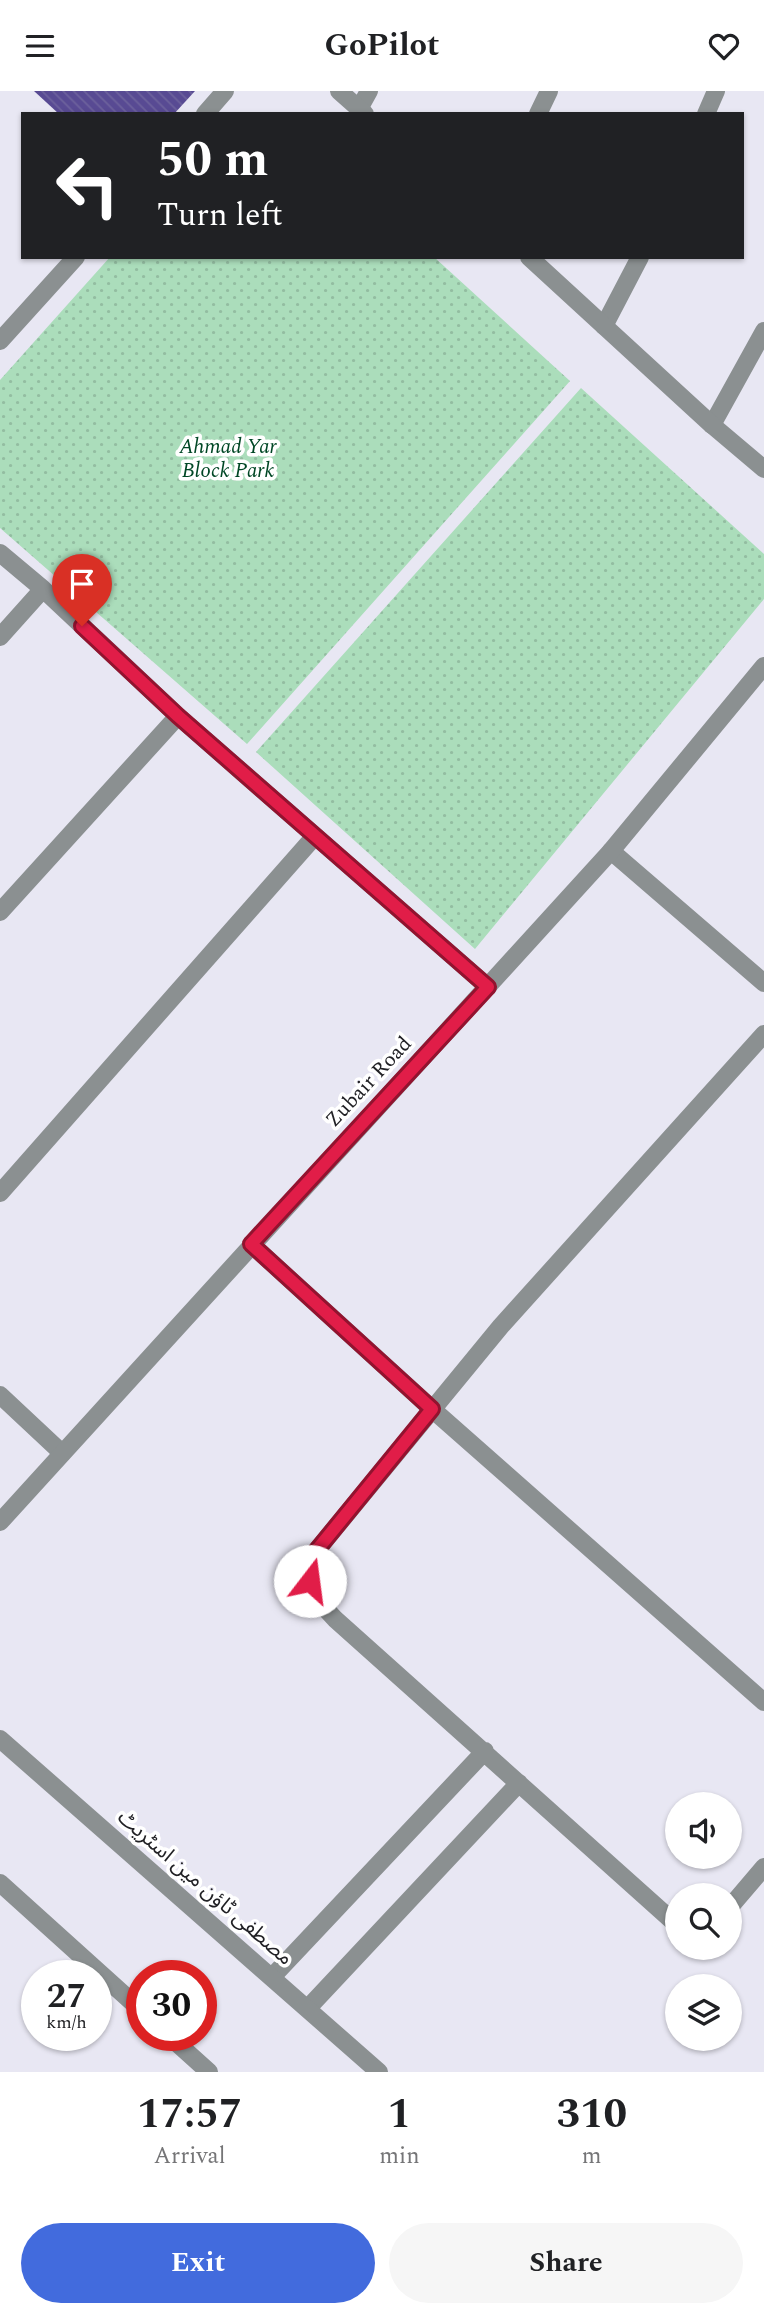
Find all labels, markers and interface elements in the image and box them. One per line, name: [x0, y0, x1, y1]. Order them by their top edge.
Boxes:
text: GoPilot: [325, 21, 439, 70]
icon: menu: [21, 27, 59, 65]
icon: heart: [705, 27, 743, 65]
text: 50 m: [157, 123, 268, 198]
icon: left: [42, 140, 133, 231]
text: Turn left: [157, 191, 283, 240]
park label: Ahmad Yar Block Park: [178, 431, 278, 487]
pin: [52, 554, 112, 626]
icon: arrive: [63, 565, 101, 603]
street label: Zubair Road: [318, 1029, 420, 1135]
position arrow: [273, 1544, 347, 1618]
map controls: [665, 1792, 742, 2051]
button: sound: [665, 1792, 742, 1869]
street label: مصطفی ٹاؤن مین اسٹریٹ: [110, 1802, 300, 1974]
button: search: [665, 1883, 742, 1960]
speed limit sign: 30: [126, 1960, 217, 2051]
text: 27: [47, 1970, 86, 2023]
button: layers: [665, 1974, 742, 2051]
text: km/h: [46, 2009, 87, 2036]
text: 17:57: [137, 2083, 242, 2146]
text: 1: [388, 2083, 411, 2146]
text: 310: [556, 2083, 627, 2146]
text: Arrival: [154, 2139, 225, 2174]
text: min: [379, 2139, 420, 2174]
text: m: [582, 2139, 602, 2174]
button: Exit: [21, 2223, 375, 2303]
button: Share: [389, 2223, 743, 2303]

